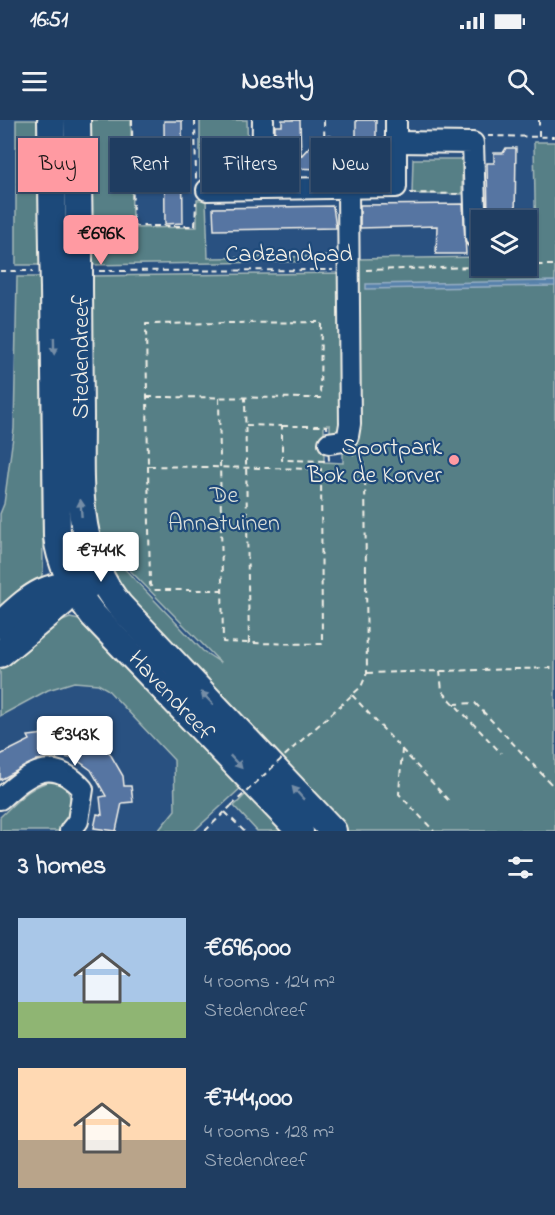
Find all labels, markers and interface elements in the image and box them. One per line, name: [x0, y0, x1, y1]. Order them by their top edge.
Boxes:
text: 16:51: [30, 5, 68, 37]
text: Nestly: [241, 62, 314, 101]
icon: menu: [18, 65, 51, 98]
icon: search: [504, 65, 537, 98]
chip: Buy: [18, 138, 98, 192]
chip: Rent: [110, 138, 190, 192]
chip: Filters: [202, 138, 299, 192]
chip: New: [311, 138, 390, 192]
map controls: [471, 210, 537, 276]
button: layers: [471, 210, 537, 276]
pin: €696K: [59, 215, 143, 266]
text: €696K: [77, 220, 125, 249]
street label: Cadzandpad: [225, 238, 353, 273]
street label: Stedendreef: [65, 294, 100, 419]
one-way arrow: [49, 337, 59, 356]
place label: Sportpark Bok de Korver: [307, 431, 443, 494]
marker: Sportpark Bok de Korver: [447, 453, 461, 467]
park label: De Annatuinen: [168, 479, 280, 542]
one-way arrow: [76, 499, 86, 518]
pin: €744K: [59, 532, 143, 583]
text: €744K: [77, 537, 125, 566]
street label: Havendreef: [119, 643, 222, 751]
one-way arrow: [200, 691, 214, 706]
pin: €343K: [33, 716, 117, 767]
text: €343K: [51, 721, 99, 750]
one-way arrow: [229, 755, 243, 770]
one-way arrow: [292, 786, 305, 801]
text: 3 homes: [18, 848, 106, 886]
icon: filters: [504, 851, 537, 884]
text: €696,000: [204, 930, 291, 968]
icon: home: [66, 942, 138, 1014]
text: 4 rooms · 124 m²: [204, 968, 335, 997]
text: Stedendreef: [204, 997, 307, 1026]
text: €744,000: [204, 1080, 292, 1118]
icon: home: [66, 1092, 138, 1164]
text: 4 rooms · 128 m²: [204, 1118, 334, 1147]
text: Stedendreef: [204, 1147, 307, 1176]

